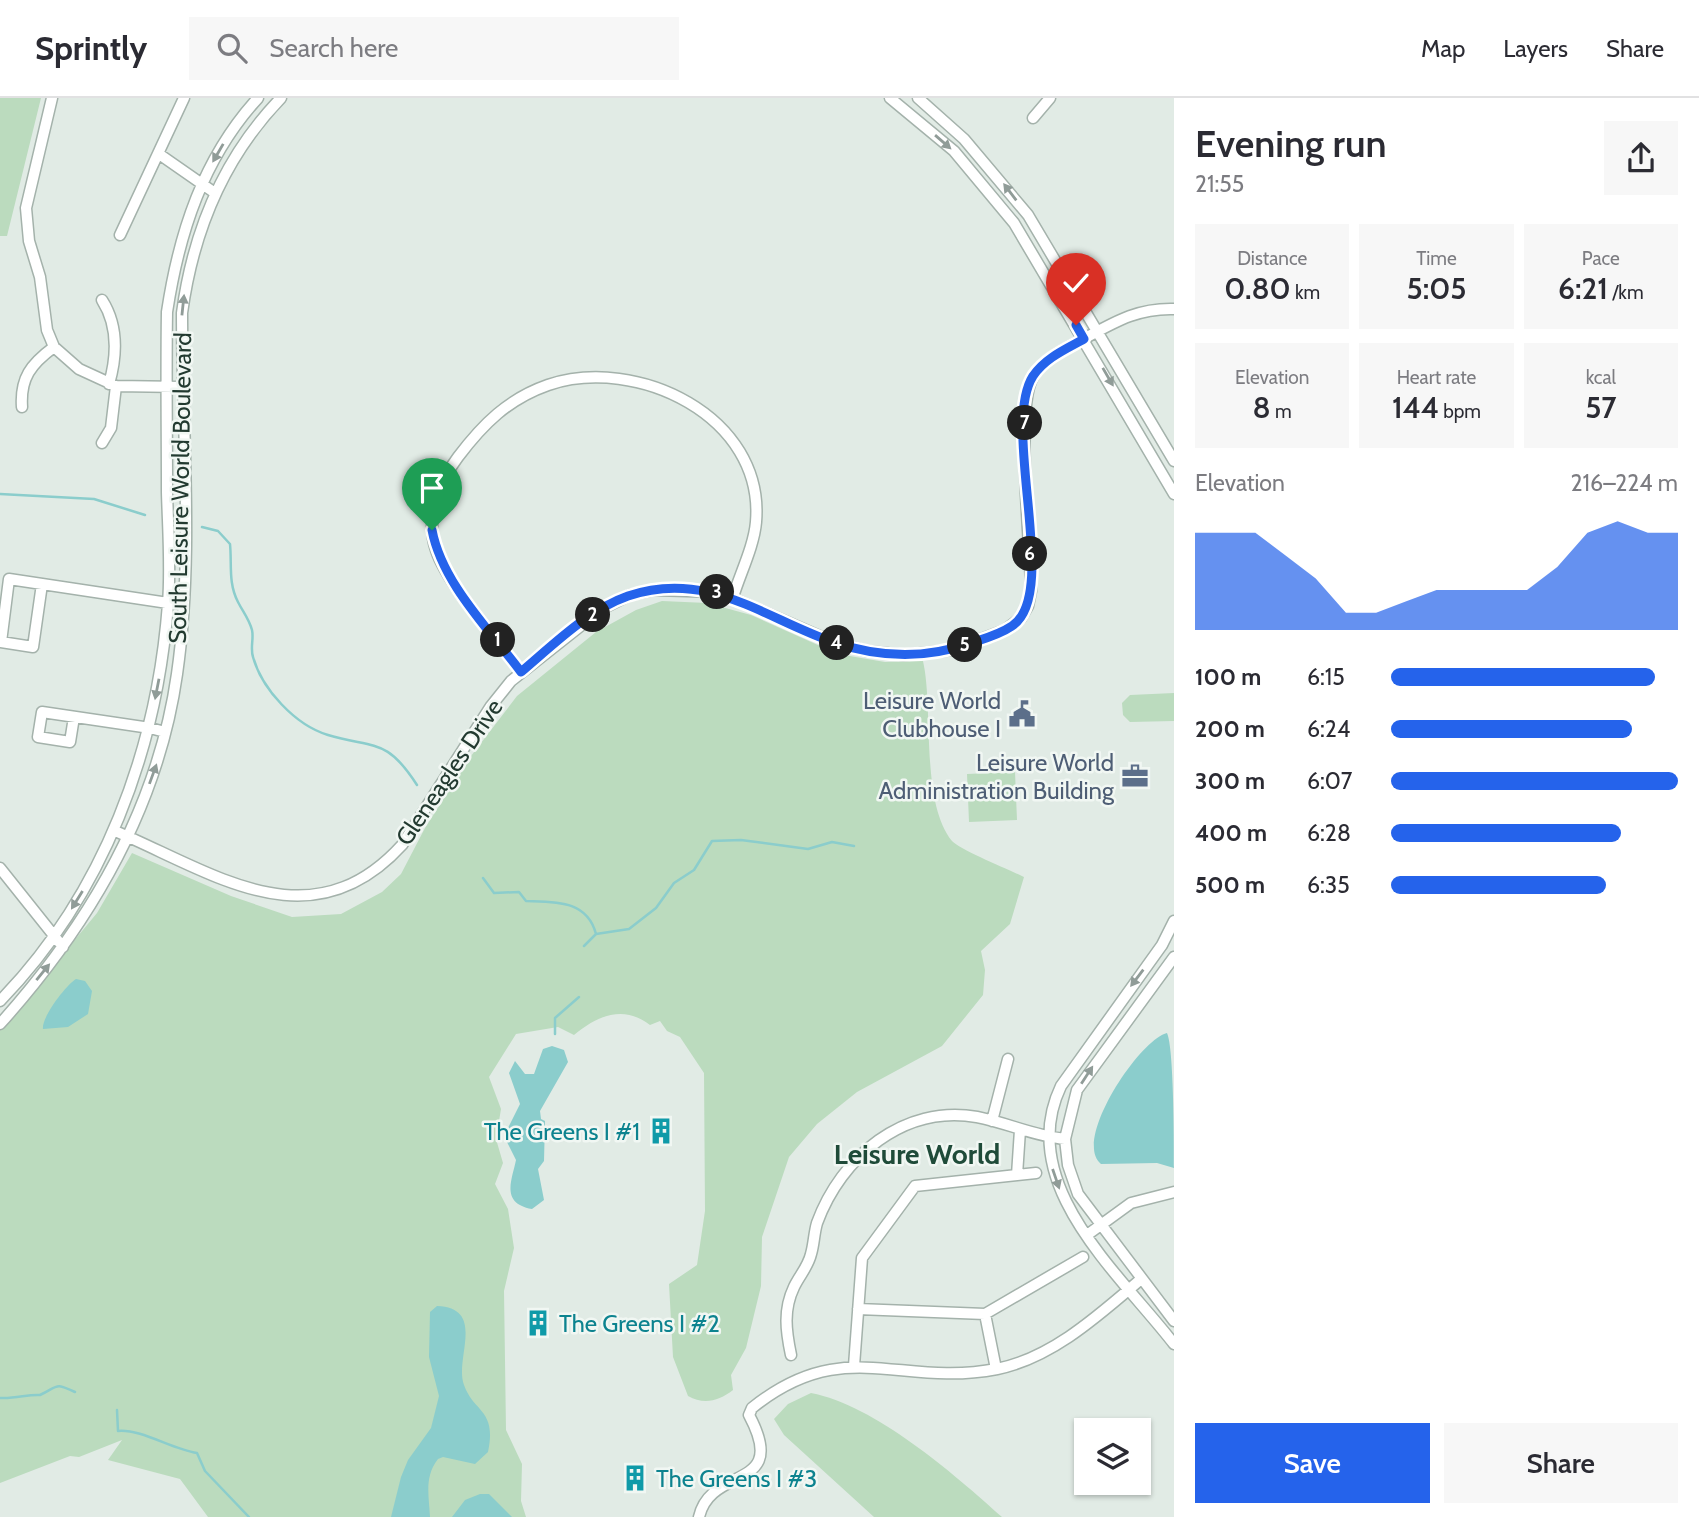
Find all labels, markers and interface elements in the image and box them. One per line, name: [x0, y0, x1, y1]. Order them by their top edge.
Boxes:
search box: [189, 17, 679, 80]
text: Sprintly: [35, 28, 147, 68]
icon: search: [213, 29, 251, 67]
text: Search here: [269, 32, 398, 64]
text: Map: [1421, 34, 1465, 63]
text: Layers: [1503, 34, 1568, 63]
text: Share: [1606, 34, 1664, 63]
text: Evening run: [1195, 120, 1387, 167]
button: share: [1604, 121, 1678, 195]
one-way arrow: [934, 134, 952, 150]
one-way arrow: [212, 143, 224, 163]
text: 21:55: [1195, 170, 1244, 198]
one-way arrow: [1003, 183, 1018, 201]
text: Distance: [1237, 247, 1307, 270]
text: Time: [1416, 247, 1457, 270]
text: Pace: [1582, 247, 1620, 270]
pin: [1046, 253, 1106, 325]
icon: check: [1057, 264, 1095, 302]
text: 0.80: [1224, 270, 1291, 307]
text: 5:05: [1407, 270, 1466, 307]
text: 6:21: [1558, 270, 1608, 307]
text: km: [1291, 281, 1320, 304]
text: /km: [1608, 281, 1644, 304]
one-way arrow: [178, 294, 189, 316]
street label: South Leisure World Boulevard: [163, 332, 197, 644]
text: Elevation: [1235, 366, 1309, 389]
text: Heart rate: [1397, 366, 1476, 389]
text: kcal: [1586, 366, 1616, 389]
one-way arrow: [1102, 368, 1114, 387]
text: 8: [1253, 389, 1271, 426]
text: 144: [1392, 389, 1439, 426]
text: 57: [1585, 389, 1617, 426]
text: m: [1271, 400, 1292, 423]
text: bpm: [1439, 400, 1481, 423]
pin: 7: [1007, 406, 1042, 440]
text: 7: [1020, 411, 1029, 434]
pin: [402, 458, 462, 530]
icon: arrive: [413, 469, 451, 507]
text: Elevation: [1195, 469, 1285, 497]
text: 216–224 m: [1571, 469, 1678, 497]
pin: 6: [1012, 536, 1048, 572]
text: 6: [1024, 542, 1035, 565]
pin: 3: [700, 574, 734, 610]
text: 3: [711, 580, 722, 603]
pin: 2: [576, 598, 610, 632]
text: 2: [587, 603, 598, 626]
pin: 1: [480, 622, 516, 658]
pin: 4: [820, 626, 854, 660]
text: 1: [494, 628, 501, 651]
pin: 5: [948, 628, 982, 662]
text: 4: [831, 631, 842, 654]
text: 5: [959, 633, 970, 656]
text: 100 m: [1195, 663, 1261, 691]
text: 6:15: [1307, 663, 1345, 691]
one-way arrow: [152, 678, 163, 700]
place label: Leisure World Clubhouse I: [863, 686, 1001, 743]
street label: Gleneagles Drive: [389, 693, 509, 851]
public building icon: Leisure World Clubhouse I: [1007, 699, 1037, 729]
text: 200 m: [1195, 715, 1265, 743]
text: 6:24: [1307, 715, 1350, 743]
place label: Leisure World Administration Building: [878, 748, 1115, 805]
office icon: Leisure World Administration Building: [1120, 761, 1150, 791]
one-way arrow: [147, 763, 158, 784]
text: 300 m: [1195, 767, 1265, 795]
text: 6:07: [1307, 767, 1352, 795]
text: 400 m: [1195, 819, 1267, 847]
text: 6:28: [1307, 819, 1351, 847]
text: 500 m: [1195, 871, 1265, 899]
text: 6:35: [1307, 871, 1350, 899]
one-way arrow: [70, 890, 83, 910]
one-way arrow: [36, 963, 51, 981]
one-way arrow: [1131, 969, 1145, 987]
one-way arrow: [1080, 1066, 1094, 1084]
building icon: The Greens I #1: [646, 1116, 676, 1146]
place label: The Greens I #1: [484, 1117, 640, 1146]
district label: Leisure World: [834, 1137, 1000, 1171]
one-way arrow: [1051, 1168, 1062, 1189]
building icon: The Greens I #2: [523, 1308, 553, 1338]
place label: The Greens I #2: [559, 1309, 720, 1338]
map controls: [1074, 1418, 1151, 1495]
button: layers: [1074, 1418, 1151, 1495]
button: Save: [1195, 1423, 1430, 1503]
button: Share: [1444, 1423, 1678, 1503]
building icon: The Greens I #3: [620, 1463, 650, 1493]
place label: The Greens I #3: [656, 1464, 817, 1493]

